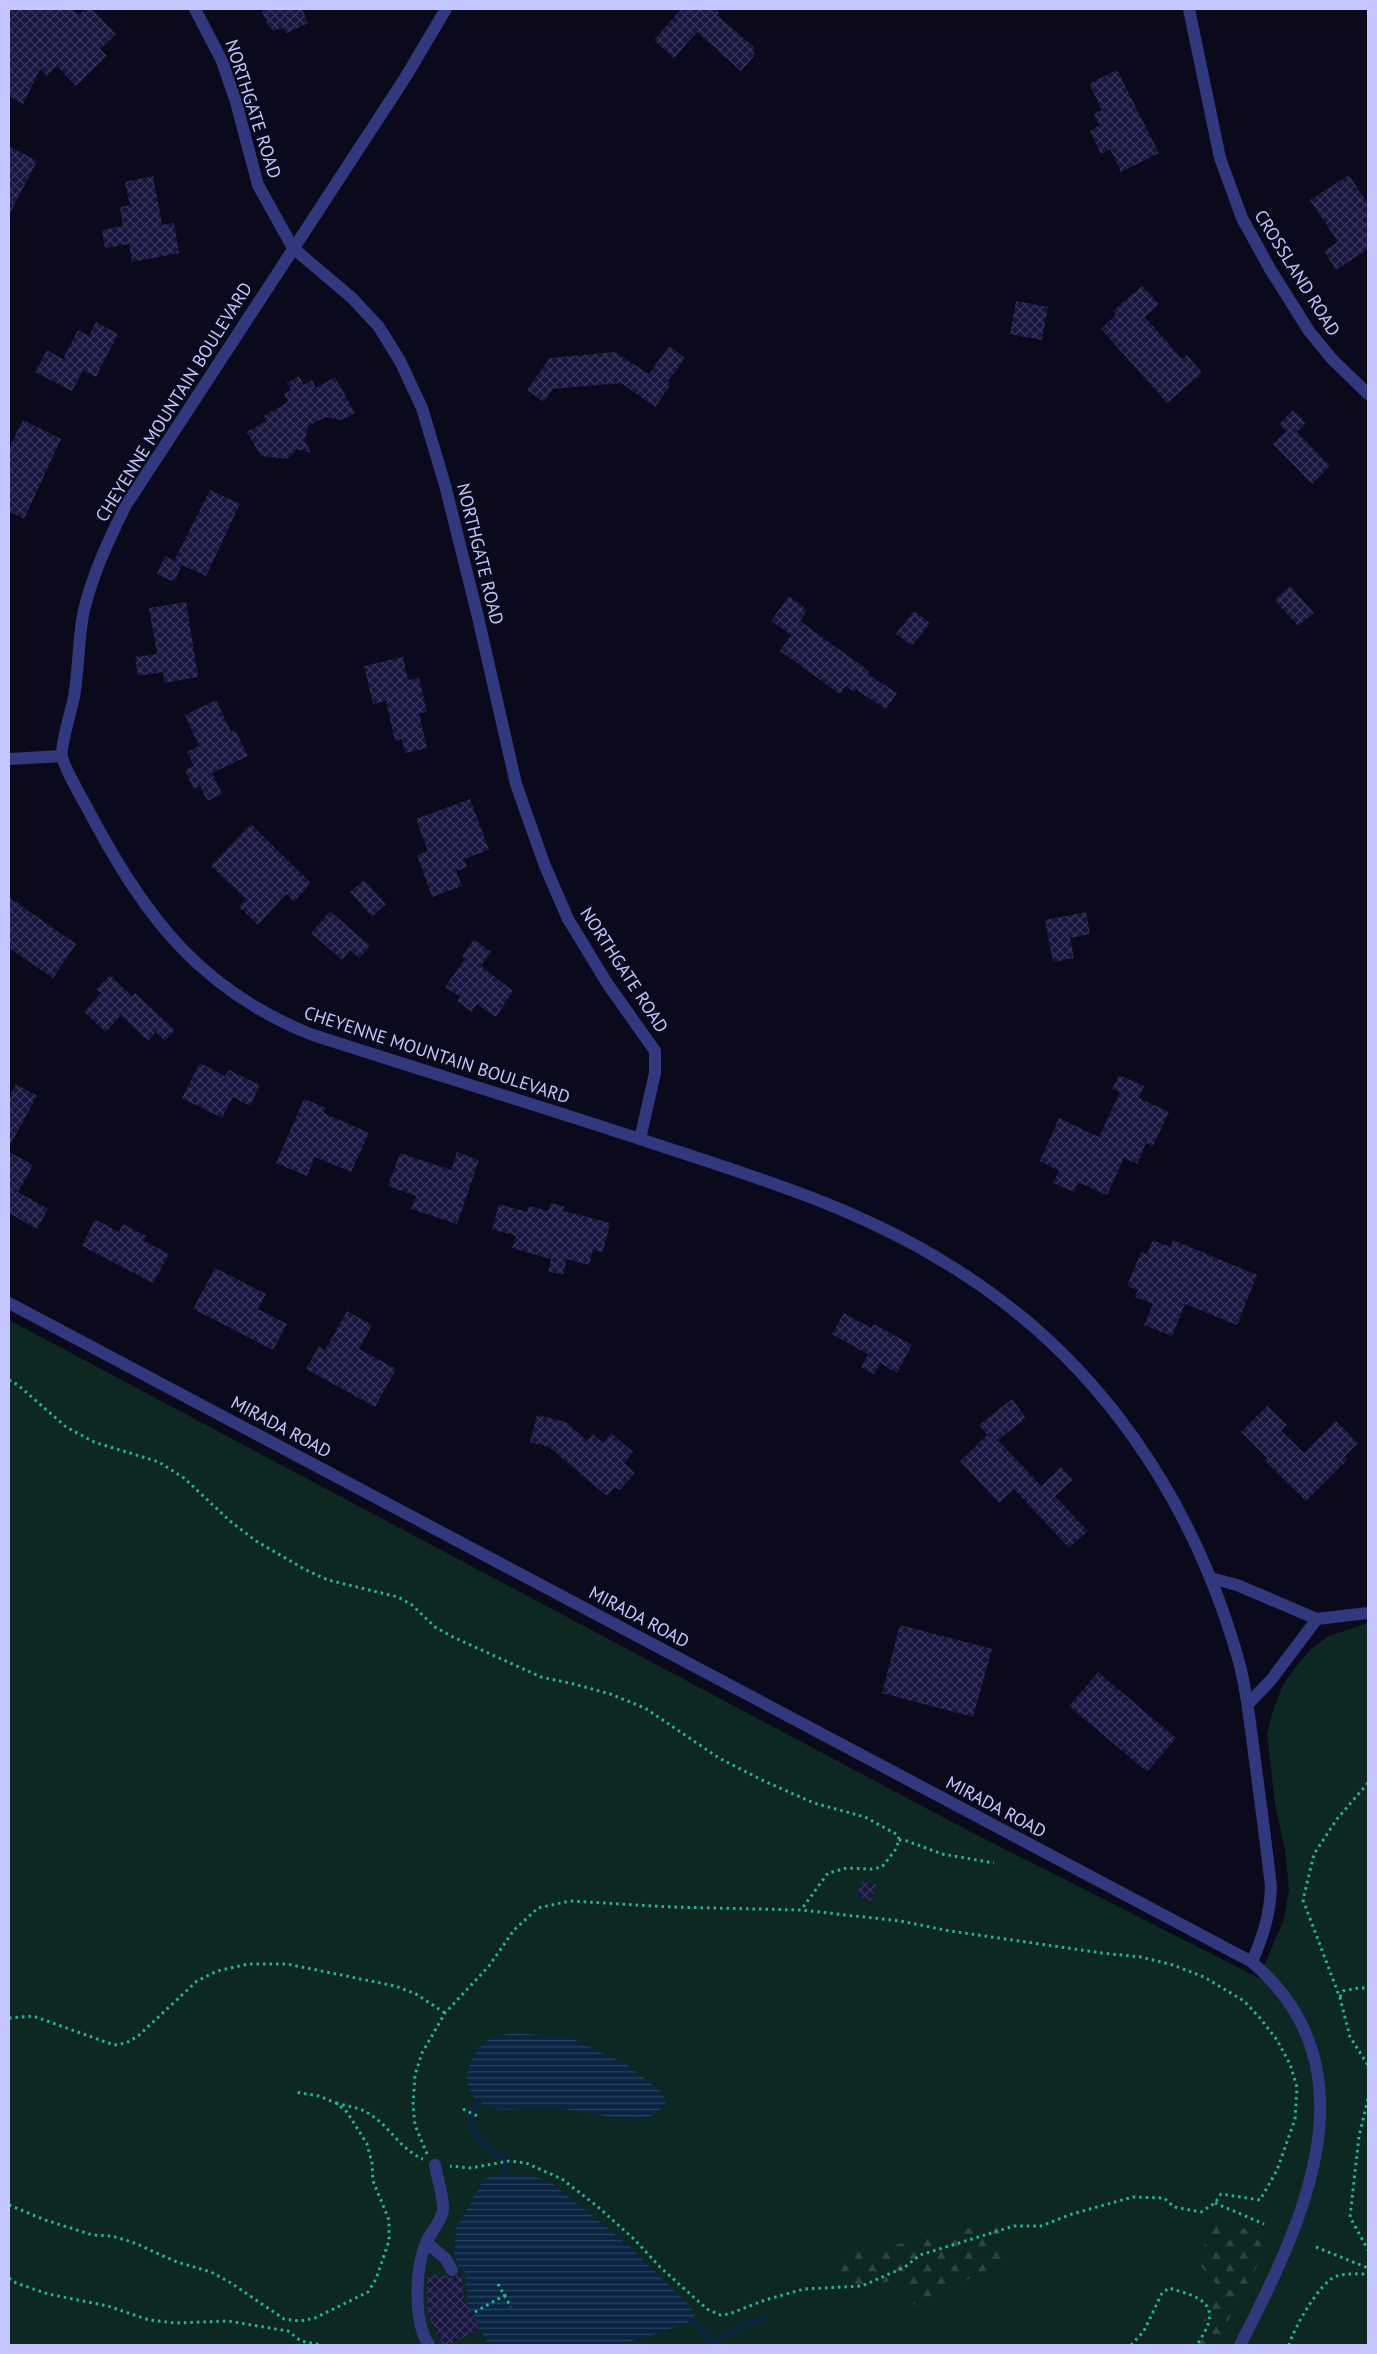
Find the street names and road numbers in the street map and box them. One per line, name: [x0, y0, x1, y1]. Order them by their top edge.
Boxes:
street label: NORTHGATE ROAD: [220, 36, 287, 181]
street label: CROSSLAND ROAD: [1249, 205, 1345, 340]
street label: CHEYENNE MOUNTAIN BOULEVARD: [90, 278, 257, 526]
street label: NORTHGATE ROAD: [452, 481, 509, 627]
street label: NORTHGATE ROAD: [575, 903, 674, 1037]
street label: CHEYENNE MOUNTAIN BOULEVARD: [301, 1001, 573, 1108]
street label: MIRADA ROAD: [227, 1391, 335, 1463]
street label: MIRADA ROAD: [585, 1581, 693, 1653]
street label: MIRADA ROAD: [942, 1771, 1050, 1843]

